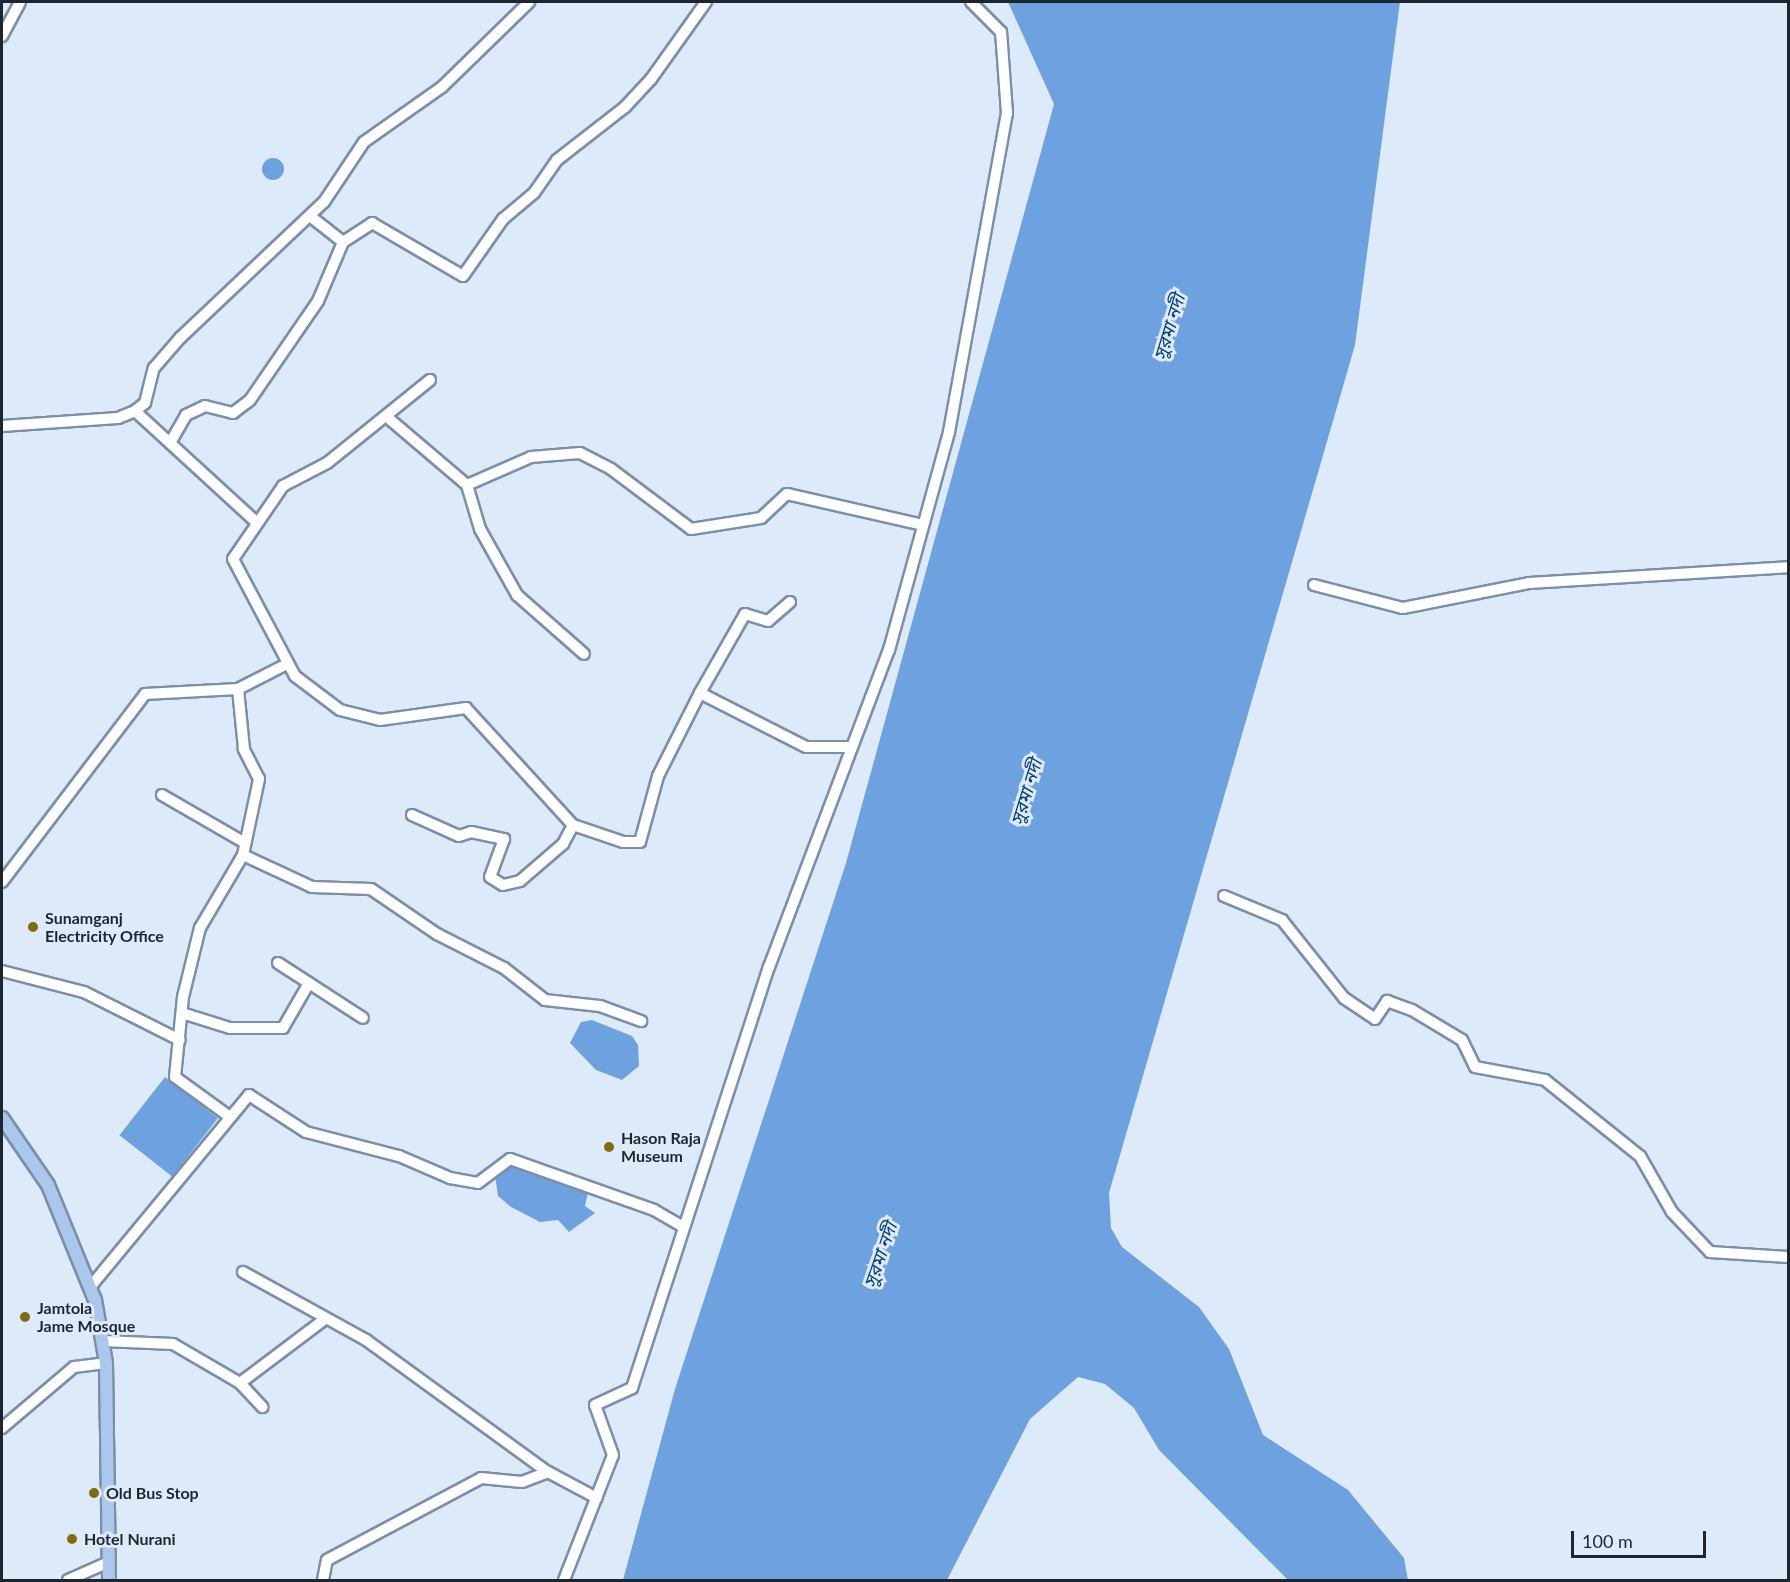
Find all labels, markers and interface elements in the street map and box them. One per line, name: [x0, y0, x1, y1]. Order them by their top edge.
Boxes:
water label: সুরমা নদী: [1149, 292, 1189, 362]
water label: সুরমা নদী: [1006, 757, 1046, 827]
place label: Sunamganj Electricity Office: [45, 908, 164, 946]
marker: Sunamganj Electricity Office: [26, 920, 40, 934]
place label: Hason Raja Museum: [621, 1128, 701, 1166]
marker: Hason Raja Museum: [602, 1140, 616, 1154]
water label: সুরমা নদী: [859, 1220, 901, 1290]
place label: Jamtola Jame Mosque: [37, 1298, 135, 1336]
marker: Jamtola Jame Mosque: [18, 1310, 32, 1324]
place label: Old Bus Stop: [106, 1483, 199, 1503]
marker: Old Bus Stop: [87, 1486, 101, 1500]
scale bar: [1574, 1519, 1709, 1557]
place label: Hotel Nurani: [84, 1529, 176, 1549]
text: 100 m: [1582, 1530, 1633, 1552]
marker: Hotel Nurani: [65, 1532, 79, 1546]

